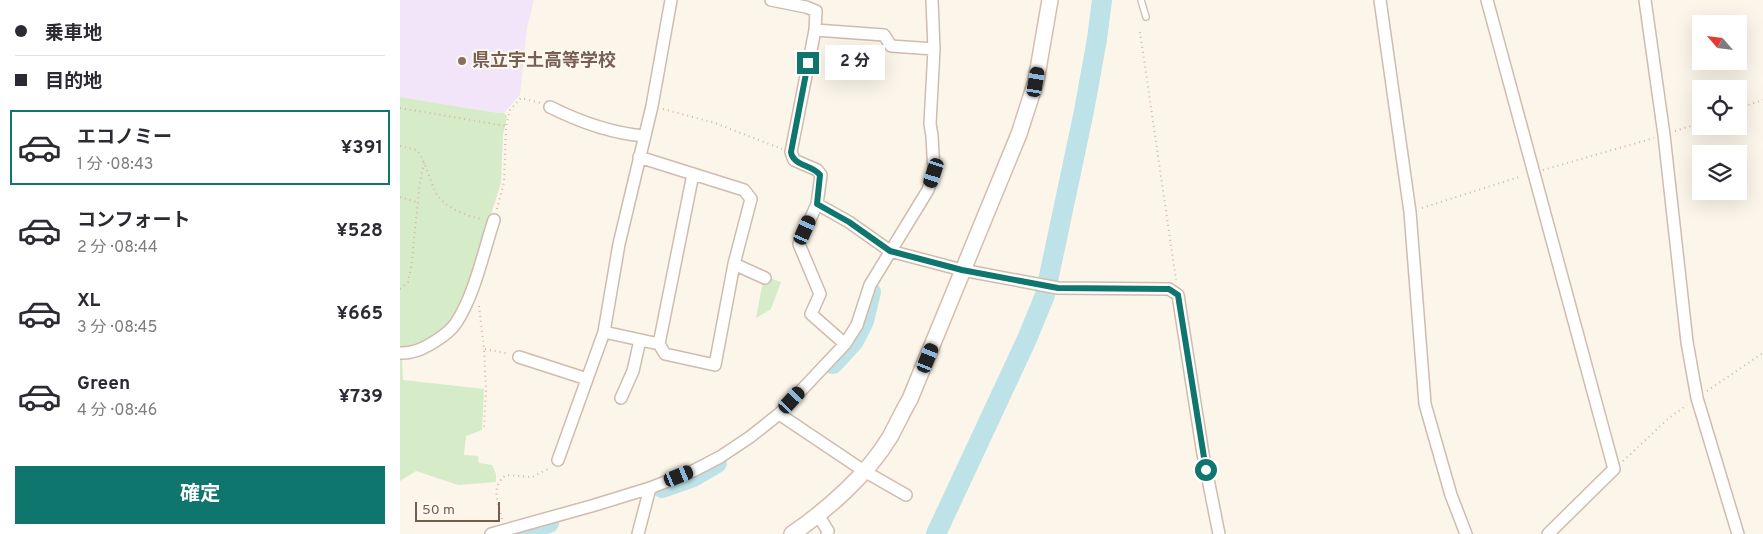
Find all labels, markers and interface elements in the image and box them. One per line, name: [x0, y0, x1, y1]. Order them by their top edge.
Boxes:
north arrow: [1692, 15, 1748, 70]
map controls: [1692, 15, 1747, 200]
text: 乗車地: [45, 22, 102, 46]
callout: 2 分: [826, 46, 886, 80]
place label: 県立宇土高等学校: [472, 50, 616, 73]
route end: [797, 52, 819, 74]
text: 2 分: [840, 52, 870, 72]
marker: 県立宇土高等学校: [456, 55, 468, 67]
car: [1026, 66, 1045, 98]
text: 目的地: [45, 70, 102, 94]
button: locate: [1692, 80, 1747, 135]
icon: car: [17, 125, 62, 170]
text: エコノミー: [77, 126, 172, 150]
text: ¥391: [341, 136, 383, 160]
button: layers: [1692, 145, 1747, 200]
text: 1 分 · 08:43: [77, 155, 153, 175]
car: [922, 156, 945, 190]
icon: car: [17, 208, 62, 253]
text: コンフォート: [77, 209, 190, 233]
car: [792, 213, 817, 247]
text: ¥528: [336, 219, 383, 243]
text: 2 分 · 08:44: [77, 238, 158, 258]
text: XL: [77, 289, 100, 313]
icon: car: [17, 291, 62, 336]
text: ¥665: [337, 302, 383, 326]
text: 3 分 · 08:45: [77, 318, 157, 338]
car: [915, 341, 940, 375]
text: Green: [77, 372, 130, 396]
icon: car: [17, 374, 62, 419]
car: [776, 384, 807, 416]
text: ¥739: [339, 385, 383, 409]
text: 4 分 · 08:46: [77, 401, 157, 421]
route start: [1195, 459, 1217, 481]
car: [662, 463, 695, 489]
button: 確定: [15, 466, 385, 524]
scale bar: [415, 499, 500, 522]
text: 50 m: [422, 502, 455, 519]

